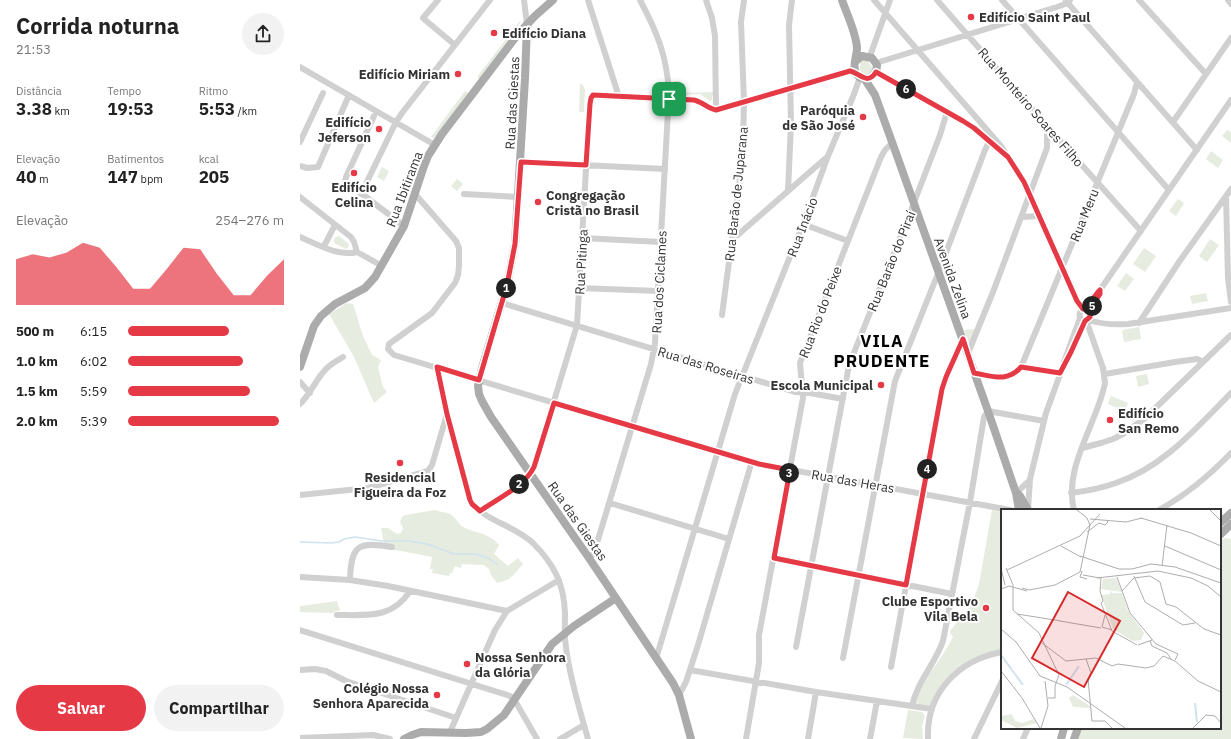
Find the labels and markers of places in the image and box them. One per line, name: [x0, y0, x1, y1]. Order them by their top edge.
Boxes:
place label: Edifício Saint Paul: [979, 9, 1090, 26]
marker: Edifício Saint Paul: [966, 12, 976, 22]
place label: Edifício Diana: [502, 25, 586, 42]
marker: Edifício Diana: [489, 28, 499, 38]
place label: Edifício Miriam: [359, 66, 450, 83]
marker: Edifício Miriam: [453, 69, 463, 79]
pin: 6: [896, 79, 916, 99]
pin: [652, 82, 686, 116]
place label: Paróquia de São José: [782, 102, 855, 134]
marker: Paróquia de São José: [858, 112, 868, 122]
place label: Edifício Jeferson: [318, 114, 371, 146]
marker: Edifício Jeferson: [374, 124, 384, 134]
marker: Edifício Celina: [349, 168, 359, 178]
place label: Edifício Celina: [331, 179, 377, 211]
place label: Congregação Cristã no Brasil: [546, 187, 639, 219]
marker: Congregação Cristã no Brasil: [533, 197, 543, 207]
pin: 1: [496, 278, 516, 298]
pin: 5: [1082, 296, 1102, 316]
place label: Escola Municipal: [771, 377, 873, 394]
marker: Escola Municipal: [876, 380, 886, 390]
place label: Edifício San Remo: [1118, 405, 1179, 437]
marker: Edifício San Remo: [1105, 415, 1115, 425]
marker: Residencial Figueira da Foz: [395, 458, 405, 468]
pin: 4: [917, 459, 937, 479]
pin: 3: [779, 463, 799, 483]
place label: Residencial Figueira da Foz: [354, 469, 446, 501]
pin: 2: [509, 474, 529, 494]
place label: Clube Esportivo Vila Bela: [882, 593, 978, 625]
marker: Clube Esportivo Vila Bela: [981, 603, 991, 613]
place label: Nossa Senhora da Glória: [475, 649, 566, 681]
marker: Nossa Senhora da Glória: [462, 659, 472, 669]
place label: Colégio Nossa Senhora Aparecida: [313, 680, 429, 712]
marker: Colégio Nossa Senhora Aparecida: [432, 690, 442, 700]

